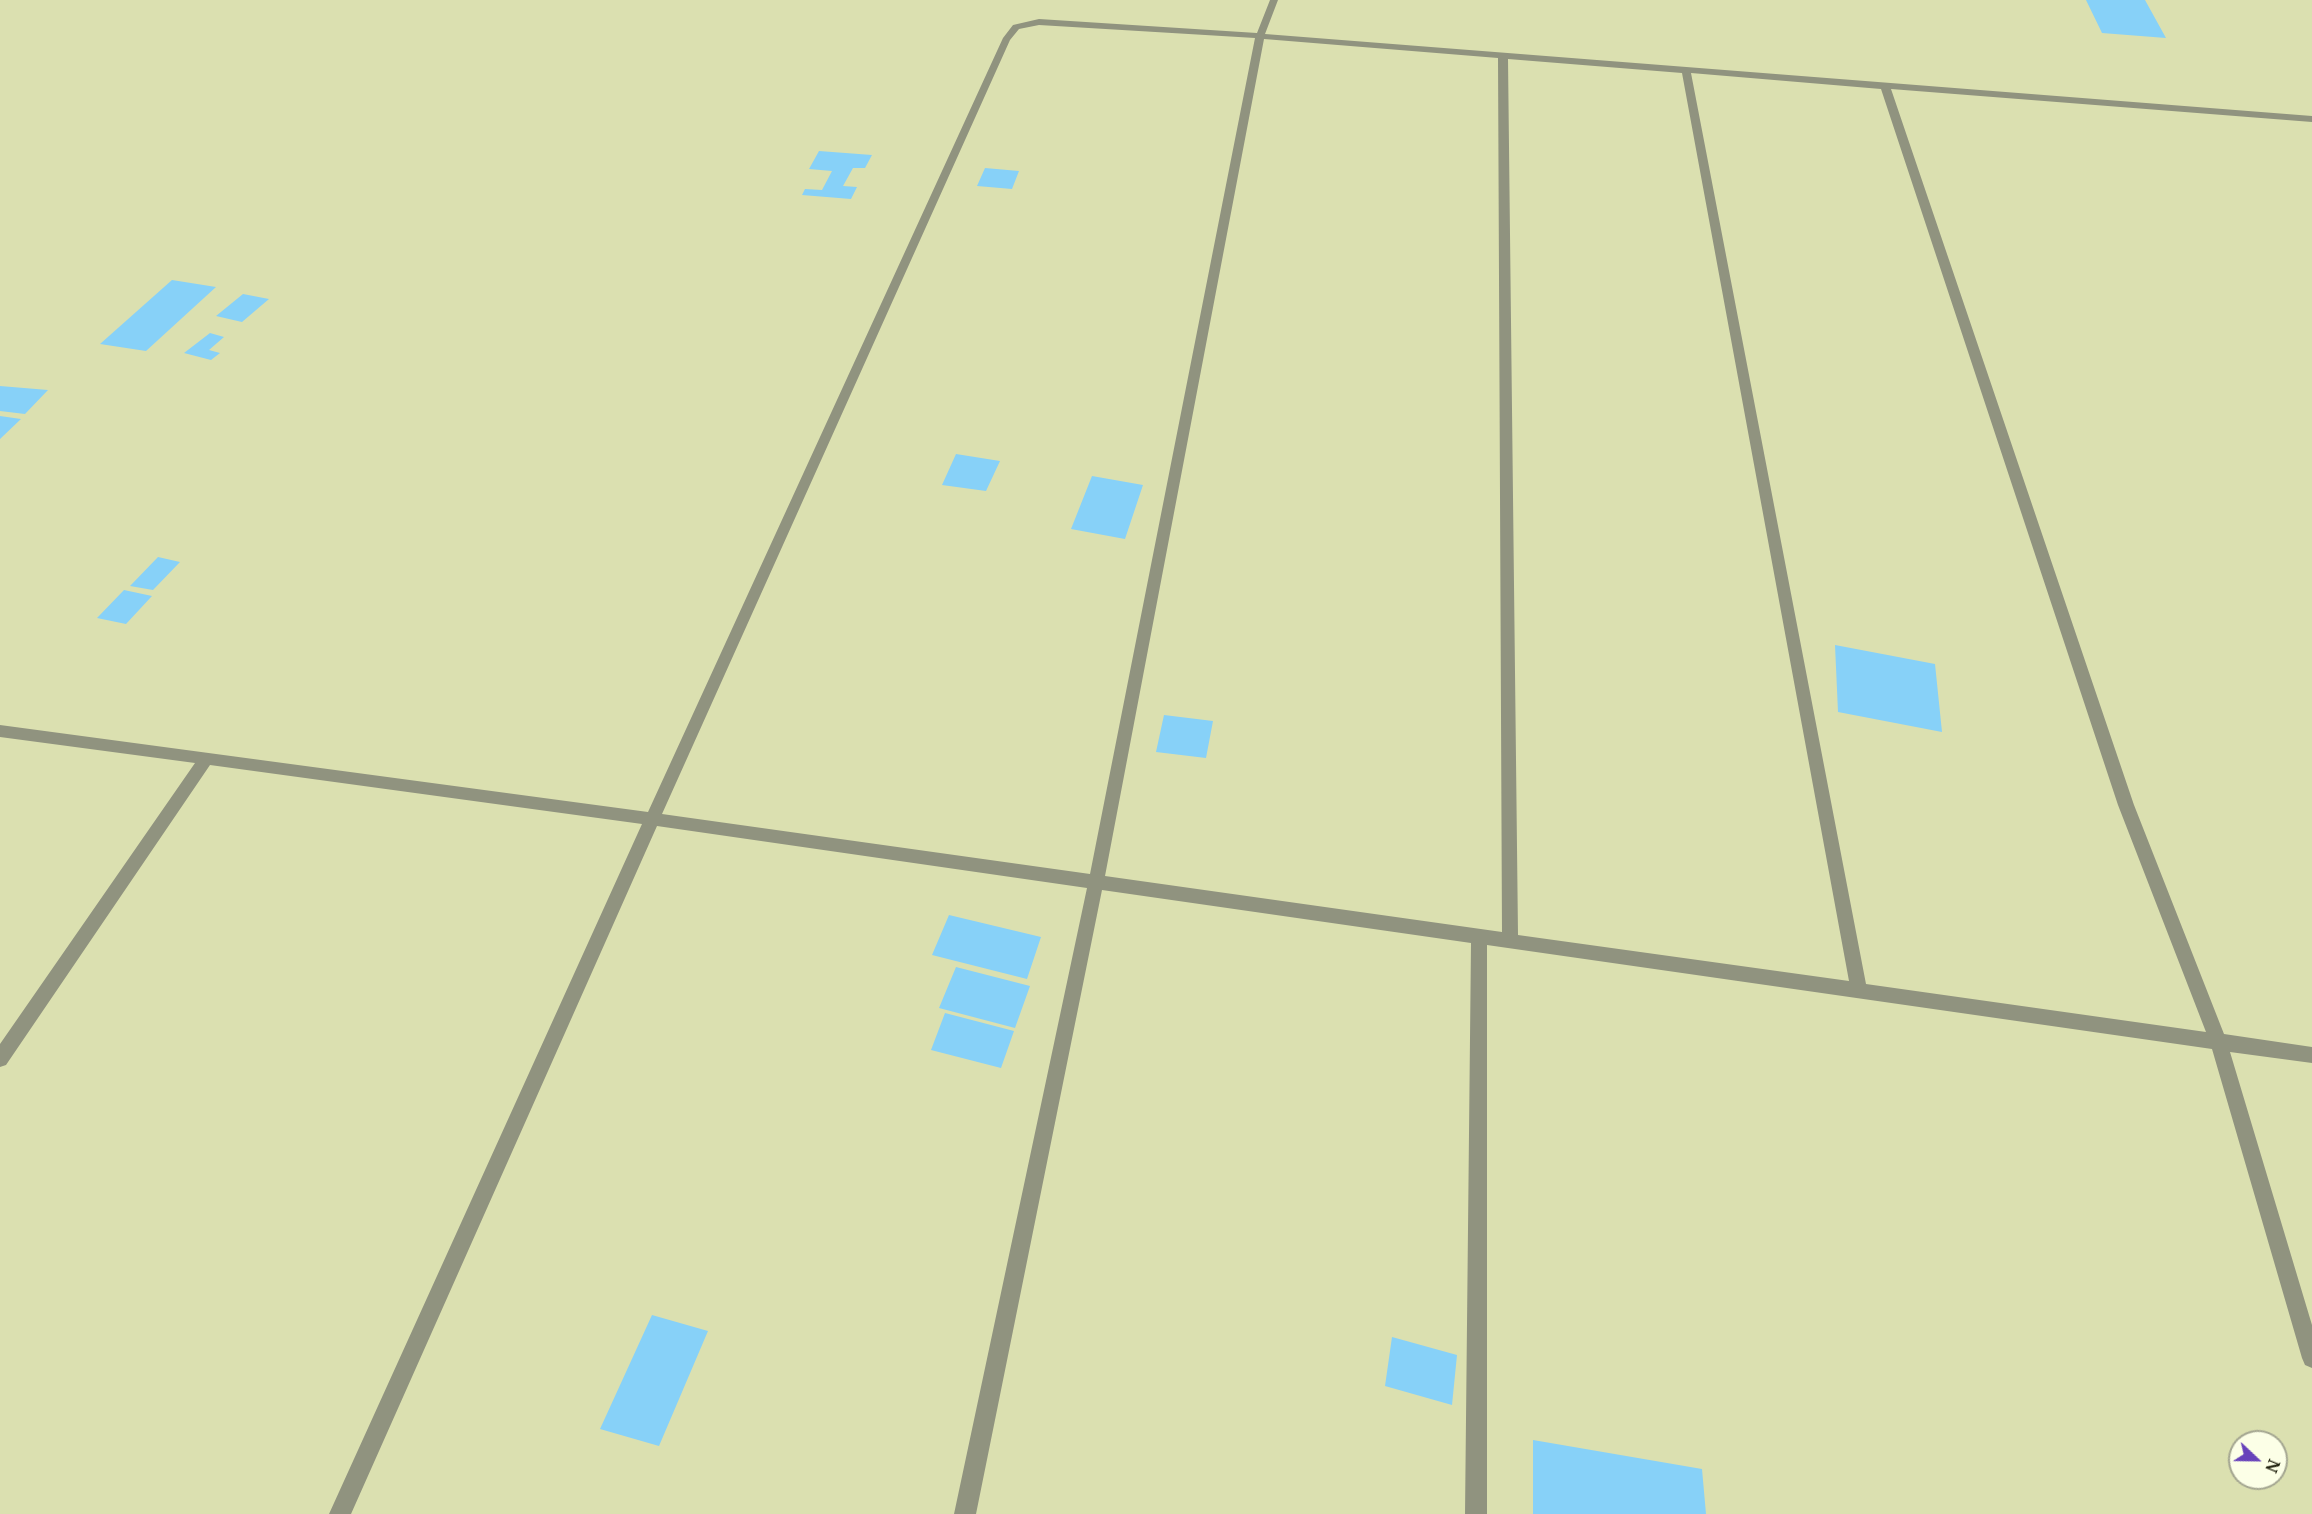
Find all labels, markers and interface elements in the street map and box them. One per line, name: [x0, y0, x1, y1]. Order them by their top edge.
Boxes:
north arrow: [2228, 1430, 2288, 1490]
text: N: [2260, 1456, 2285, 1476]

